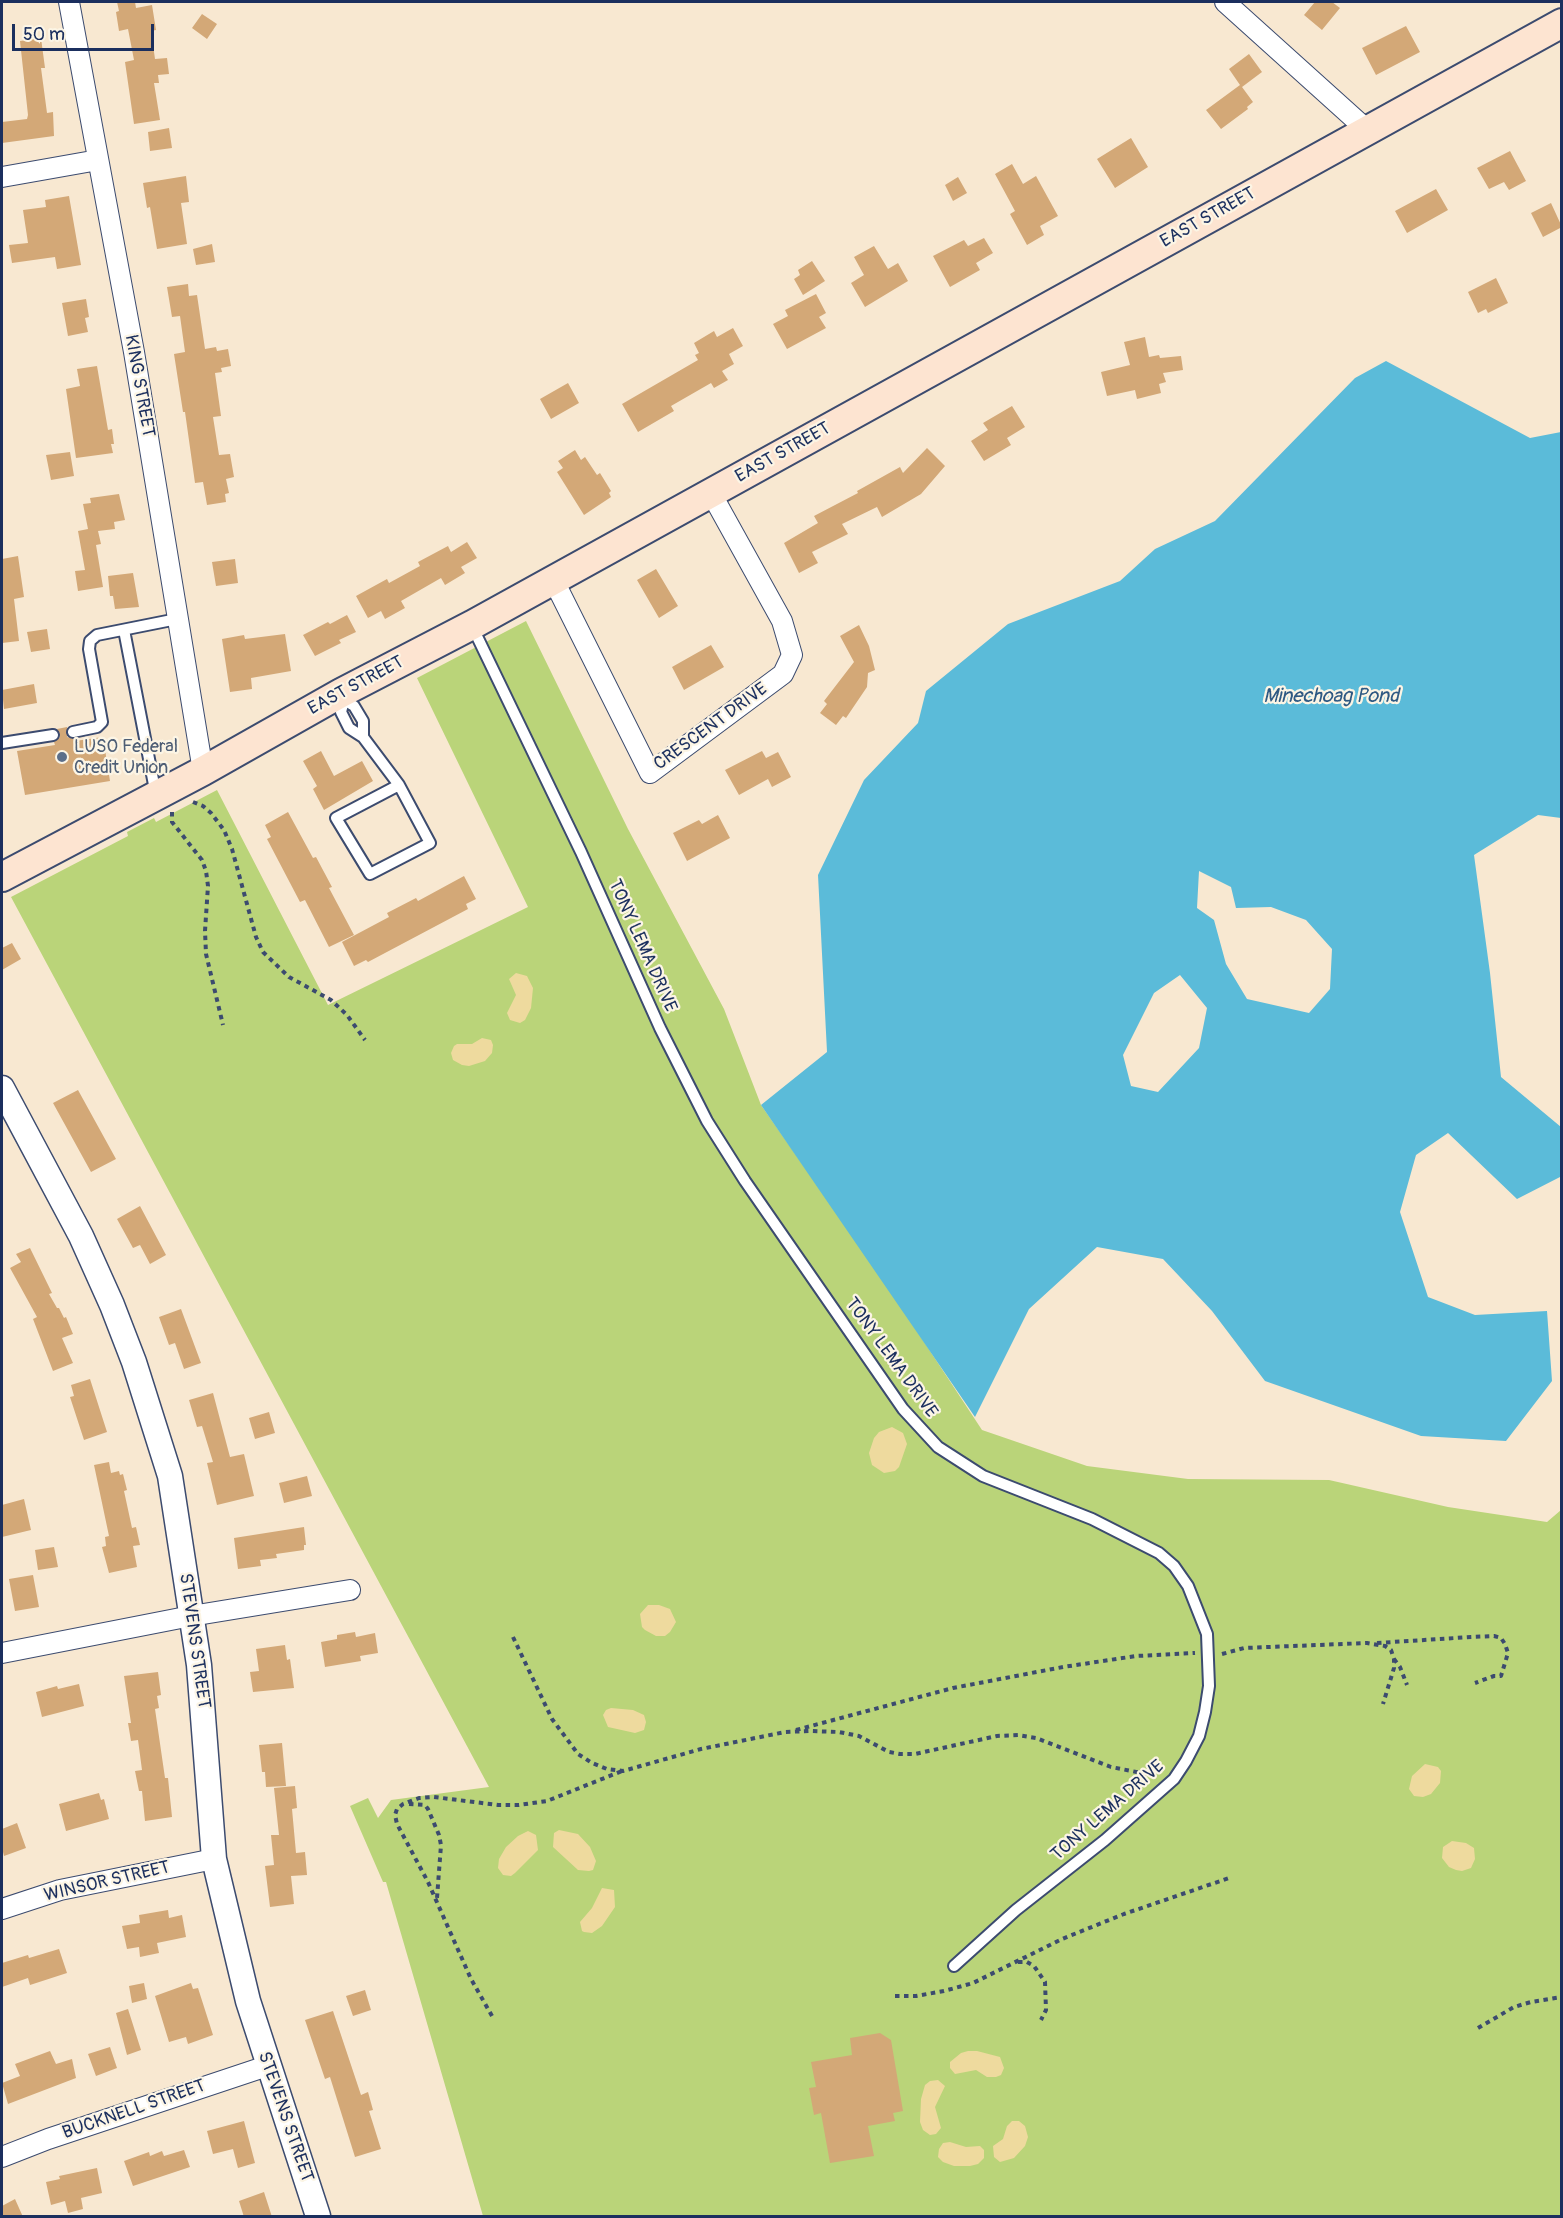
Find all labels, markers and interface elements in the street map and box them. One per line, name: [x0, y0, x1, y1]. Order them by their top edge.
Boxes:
scale bar: [15, 12, 158, 50]
text: 50 m: [23, 23, 65, 46]
street label: EAST STREET: [1157, 183, 1259, 253]
street label: KING STREET: [119, 333, 159, 439]
street label: EAST STREET: [732, 418, 834, 488]
street label: EAST STREET: [305, 652, 407, 720]
street label: CRESCENT DRIVE: [650, 679, 772, 775]
water label: Minechoag Pond: [1263, 685, 1399, 709]
place label: LUSO Federal Credit Union: [74, 736, 178, 778]
marker: LUSO Federal Credit Union: [55, 750, 69, 764]
street label: TONY LEMA DRIVE: [603, 876, 681, 1016]
street label: TONY LEMA DRIVE: [840, 1294, 942, 1422]
street label: STEVENS STREET: [174, 1572, 214, 1710]
street label: TONY LEMA DRIVE: [1047, 1756, 1169, 1866]
street label: WINSOR STREET: [42, 1857, 172, 1907]
street label: STEVENS STREET: [253, 2049, 317, 2185]
street label: BUCKNELL STREET: [60, 2075, 208, 2145]

